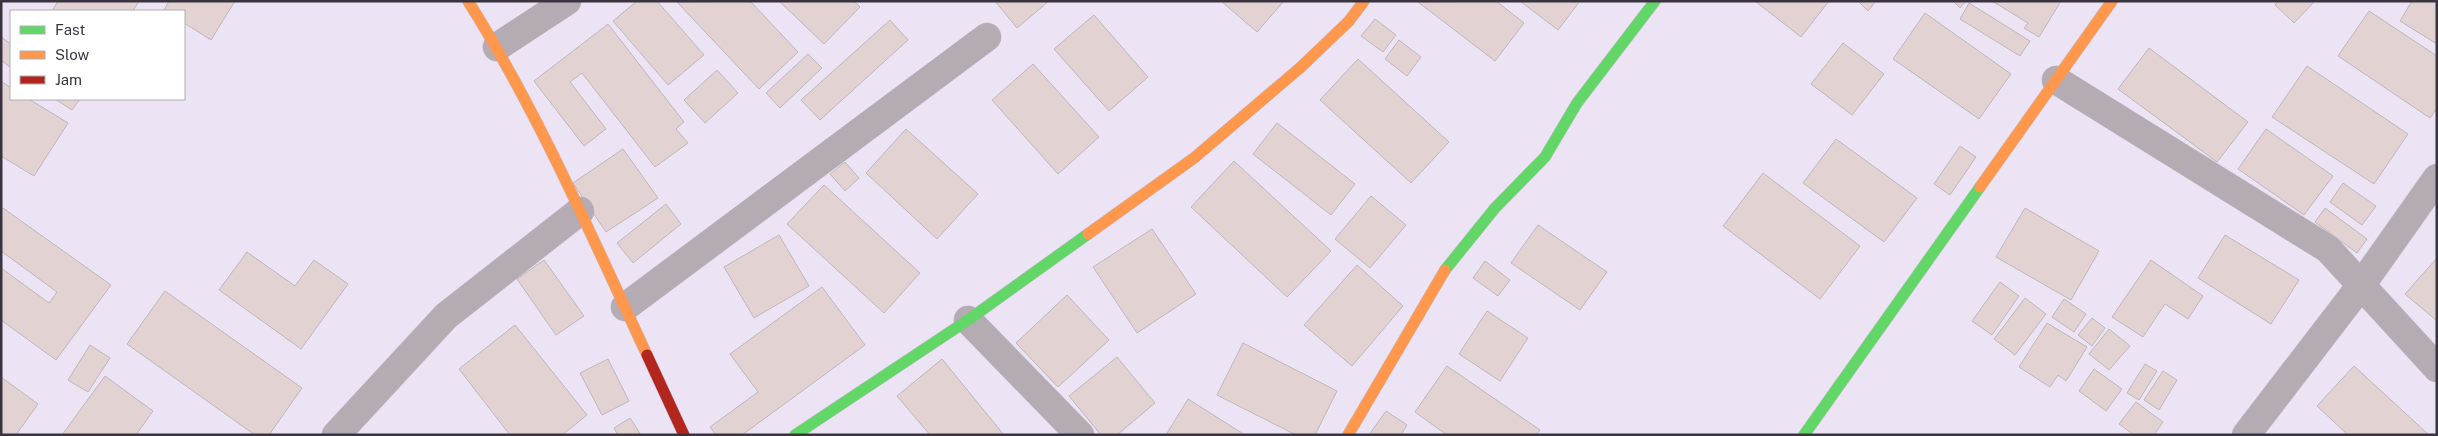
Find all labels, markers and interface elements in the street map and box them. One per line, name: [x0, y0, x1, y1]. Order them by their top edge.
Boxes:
legend: [10, 10, 185, 100]
text: Fast: [55, 21, 85, 38]
text: Slow: [55, 46, 90, 63]
text: Jam: [55, 71, 82, 88]

